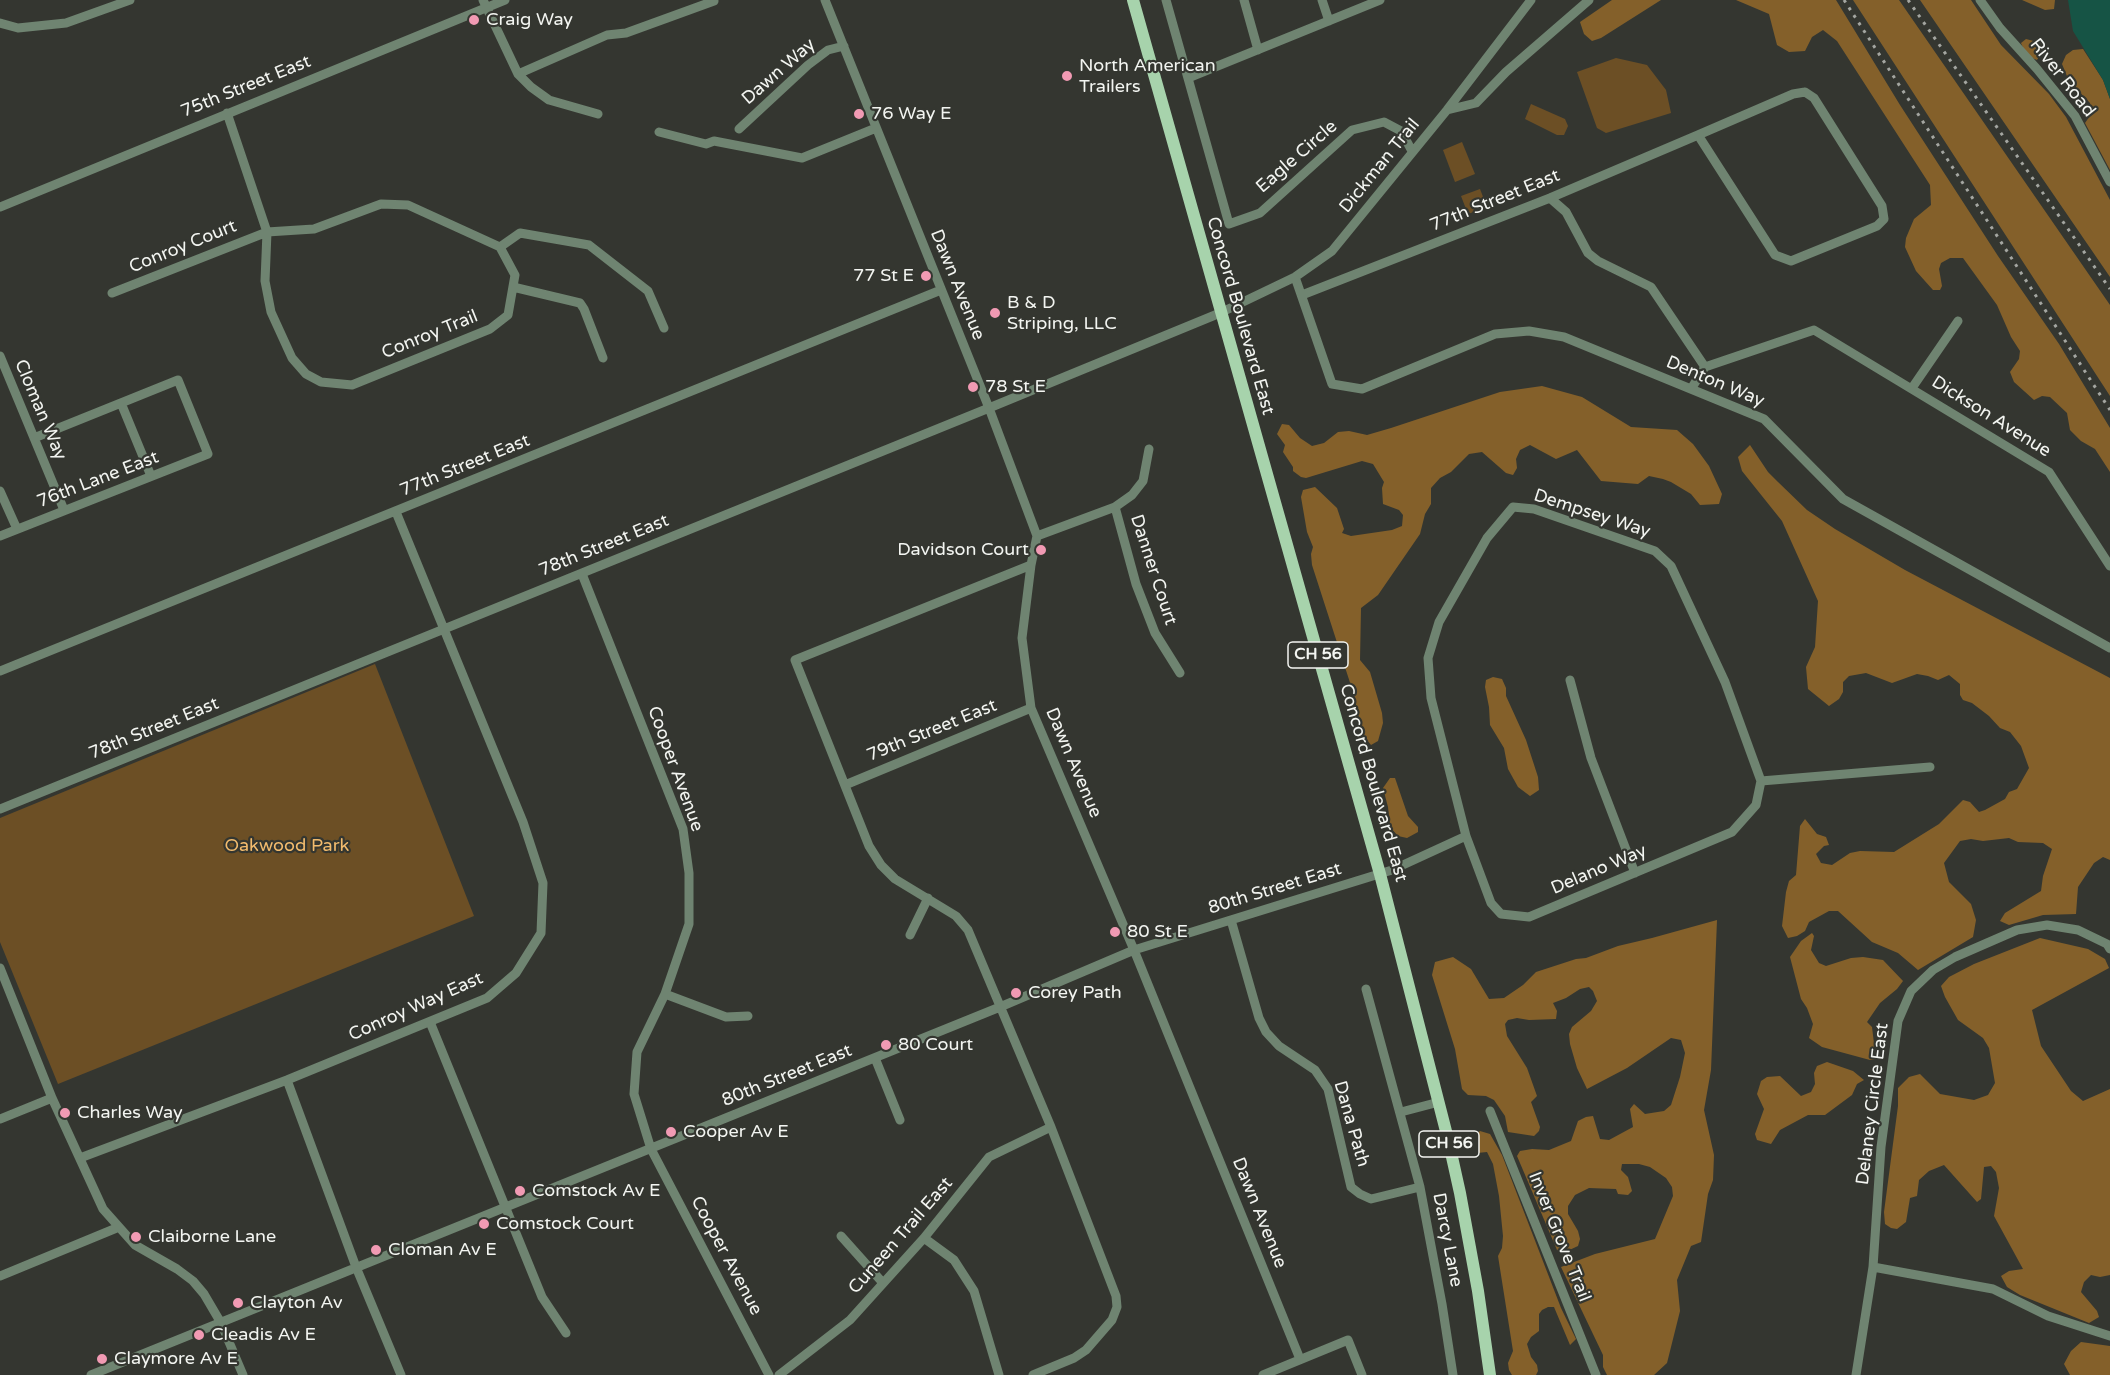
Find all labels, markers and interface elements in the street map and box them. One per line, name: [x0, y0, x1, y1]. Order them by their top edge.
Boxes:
place label: Craig Way: [486, 9, 573, 31]
marker: Craig Way: [467, 13, 481, 27]
street label: Dawn Way: [738, 34, 820, 110]
street label: River Road: [2025, 34, 2099, 122]
street label: 75th Street East: [178, 51, 314, 123]
place label: North American Trailers: [1079, 55, 1216, 98]
marker: North American Trailers: [1060, 69, 1074, 83]
place label: 76 Way E: [871, 103, 952, 125]
marker: 76 Way E: [852, 107, 866, 121]
street label: Dickman Trail: [1335, 114, 1425, 218]
street label: Eagle Circle: [1252, 116, 1342, 198]
street label: 77th Street East: [1427, 165, 1563, 237]
street label: Concord Boulevard East: [1201, 214, 1279, 418]
street label: Conroy Court: [126, 216, 240, 278]
street label: Dawn Avenue: [925, 226, 989, 344]
place label: 77 St E: [853, 265, 914, 287]
marker: 77 St E: [919, 269, 933, 283]
place label: B & D Striping, LLC: [1007, 292, 1117, 334]
street label: Conroy Trail: [379, 306, 481, 364]
marker: B & D Striping, LLC: [988, 306, 1002, 320]
street label: Denton Way: [1663, 352, 1767, 412]
street label: Cloman Way: [9, 356, 71, 464]
street label: Dickson Avenue: [1927, 372, 2055, 462]
place label: 78 St E: [985, 376, 1046, 398]
marker: 78 St E: [966, 380, 980, 394]
street label: 77th Street East: [397, 430, 533, 502]
street label: 76th Lane East: [34, 447, 162, 513]
street label: Dempsey Way: [1531, 485, 1653, 543]
street label: 78th Street East: [536, 510, 672, 582]
street label: Danner Court: [1125, 512, 1181, 628]
place label: Davidson Court: [897, 539, 1029, 561]
marker: Davidson Court: [1034, 543, 1048, 557]
road number: CH 56: [1288, 642, 1348, 668]
street label: Concord Boulevard East: [1334, 681, 1412, 885]
street label: 78th Street East: [86, 693, 222, 765]
street label: 79th Street East: [864, 695, 1000, 767]
street label: Cooper Avenue: [642, 703, 708, 835]
street label: Dawn Avenue: [1040, 705, 1106, 821]
park label: Oakwood Park: [225, 835, 349, 857]
street label: Delano Way: [1548, 840, 1650, 900]
street label: 80th Street East: [1206, 858, 1344, 920]
place label: 80 St E: [1127, 921, 1188, 943]
marker: 80 St E: [1108, 925, 1122, 939]
street label: Conroy Way East: [346, 968, 486, 1046]
place label: Corey Path: [1028, 982, 1122, 1004]
marker: Corey Path: [1009, 986, 1023, 1000]
street label: Delaney Circle East: [1852, 1022, 1894, 1186]
place label: 80 Court: [898, 1034, 973, 1056]
marker: 80 Court: [879, 1038, 893, 1052]
street label: 80th Street East: [719, 1040, 855, 1112]
street label: Dana Path: [1328, 1078, 1374, 1170]
place label: Charles Way: [77, 1102, 183, 1124]
marker: Charles Way: [58, 1106, 72, 1120]
place label: Cooper Av E: [683, 1121, 789, 1143]
marker: Cooper Av E: [664, 1125, 678, 1139]
road number: CH 56: [1419, 1131, 1479, 1157]
street label: Dawn Avenue: [1227, 1154, 1291, 1272]
street label: Inver Grove Trail: [1523, 1169, 1595, 1305]
street label: Cuneen Trail East: [844, 1173, 958, 1299]
place label: Comstock Av E: [532, 1180, 661, 1202]
marker: Comstock Av E: [513, 1184, 527, 1198]
street label: Darcy Lane: [1427, 1191, 1467, 1289]
street label: Cooper Avenue: [686, 1193, 766, 1319]
place label: Comstock Court: [496, 1213, 634, 1235]
marker: Comstock Court: [477, 1217, 491, 1231]
place label: Claiborne Lane: [148, 1226, 276, 1248]
marker: Claiborne Lane: [129, 1230, 143, 1244]
place label: Cloman Av E: [388, 1239, 497, 1261]
marker: Cloman Av E: [369, 1243, 383, 1257]
place label: Clayton Av: [250, 1292, 343, 1314]
marker: Clayton Av: [231, 1296, 245, 1310]
place label: Cleadis Av E: [211, 1324, 316, 1346]
marker: Cleadis Av E: [192, 1328, 206, 1342]
place label: Claymore Av E: [114, 1348, 238, 1370]
marker: Claymore Av E: [95, 1352, 109, 1366]

